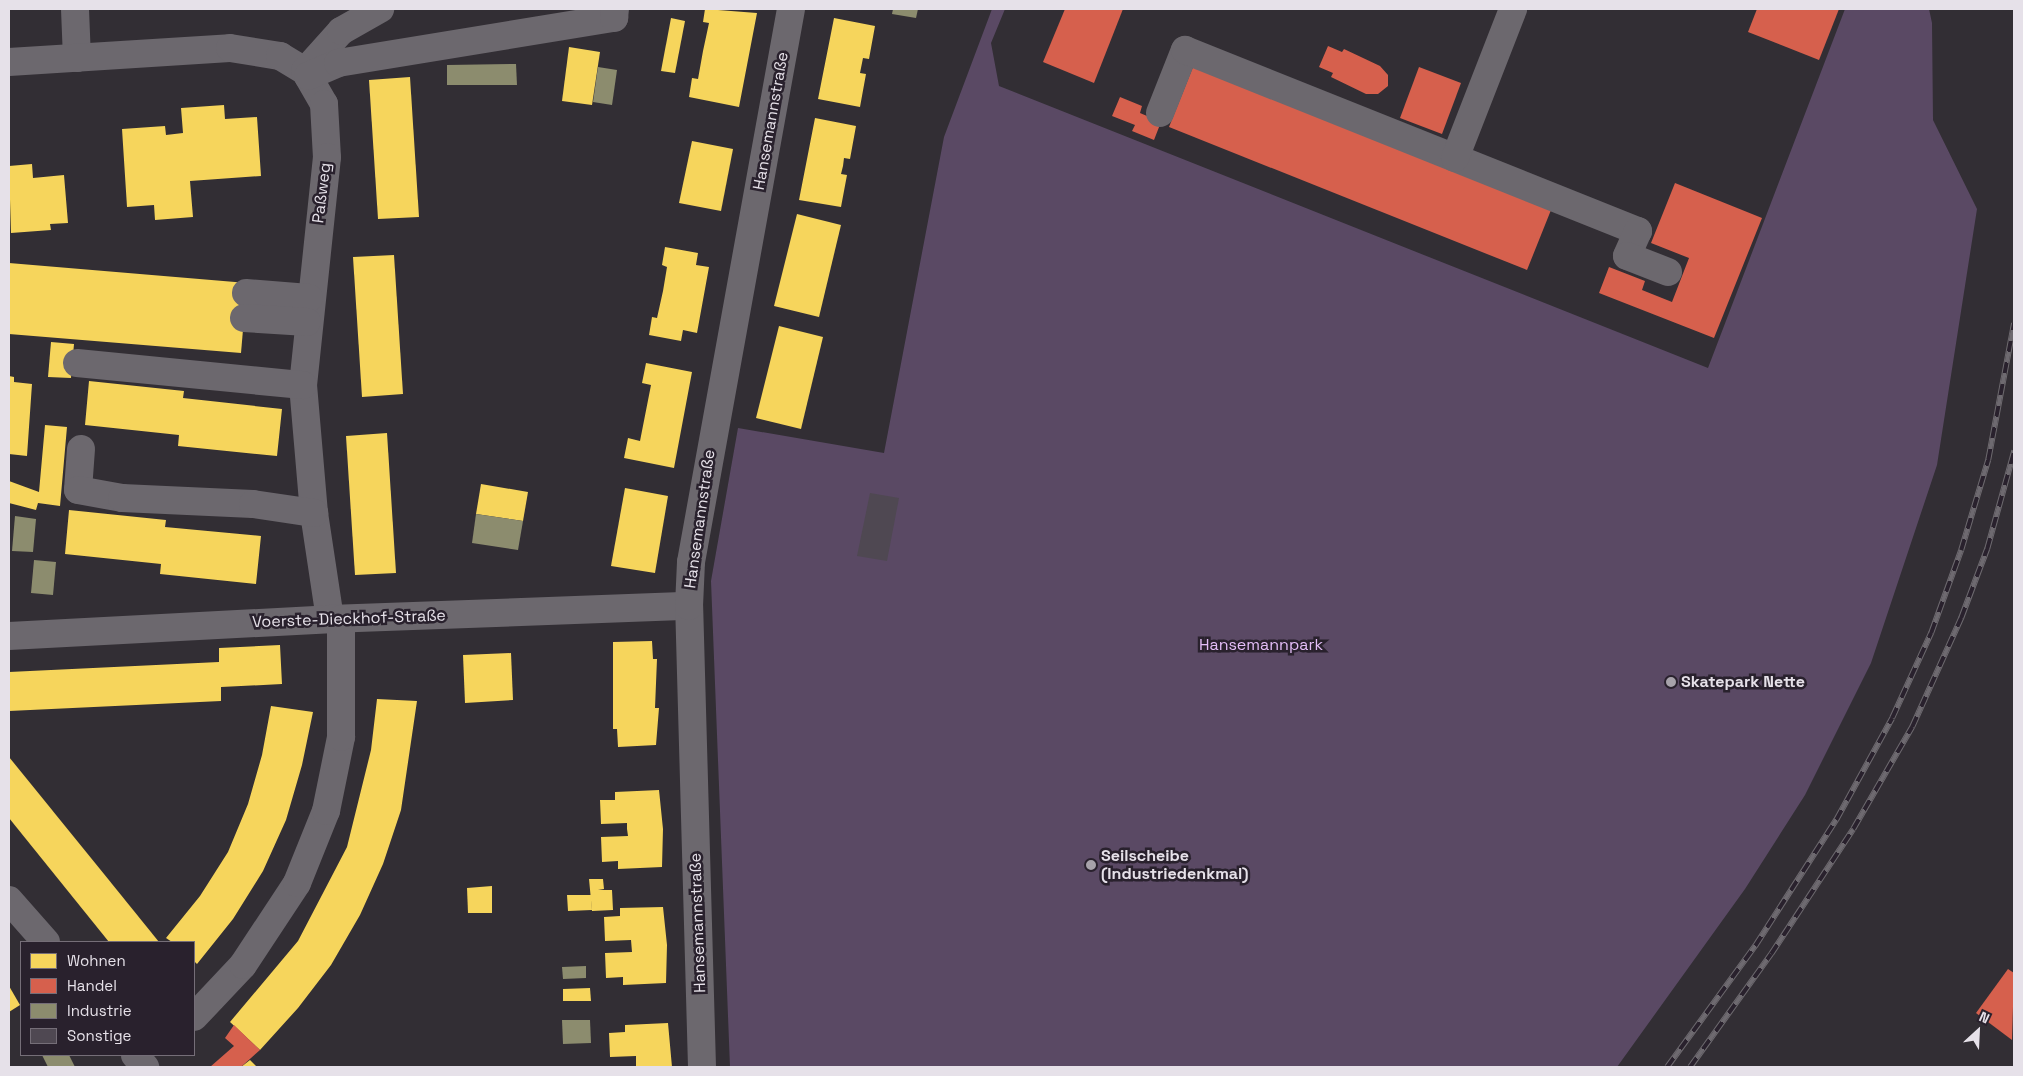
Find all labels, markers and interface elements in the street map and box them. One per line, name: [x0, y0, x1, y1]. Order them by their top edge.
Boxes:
street label: Hansemannstraße: [749, 50, 793, 192]
street label: Paßweg: [309, 162, 335, 224]
street label: Hansemannstraße: [681, 448, 719, 590]
street label: Voerste-Dieckhof-Straße: [252, 606, 446, 632]
park label: Hansemannpark: [1199, 635, 1323, 655]
place label: Skatepark Nette: [1681, 672, 1805, 692]
marker: Skatepark Nette: [1665, 676, 1677, 688]
place label: Seilscheibe (Industriedenkmal): [1101, 846, 1249, 884]
street label: Hansemannstraße: [686, 853, 710, 993]
marker: Seilscheibe (Industriedenkmal): [1085, 859, 1097, 871]
legend: [20, 941, 195, 1056]
text: Wohnen: [67, 951, 126, 970]
text: Handel: [67, 976, 117, 995]
text: Industrie: [67, 1001, 132, 1020]
north arrow: [1953, 1006, 2003, 1056]
text: N: [1976, 1007, 1992, 1028]
text: Sonstige: [67, 1026, 131, 1045]

